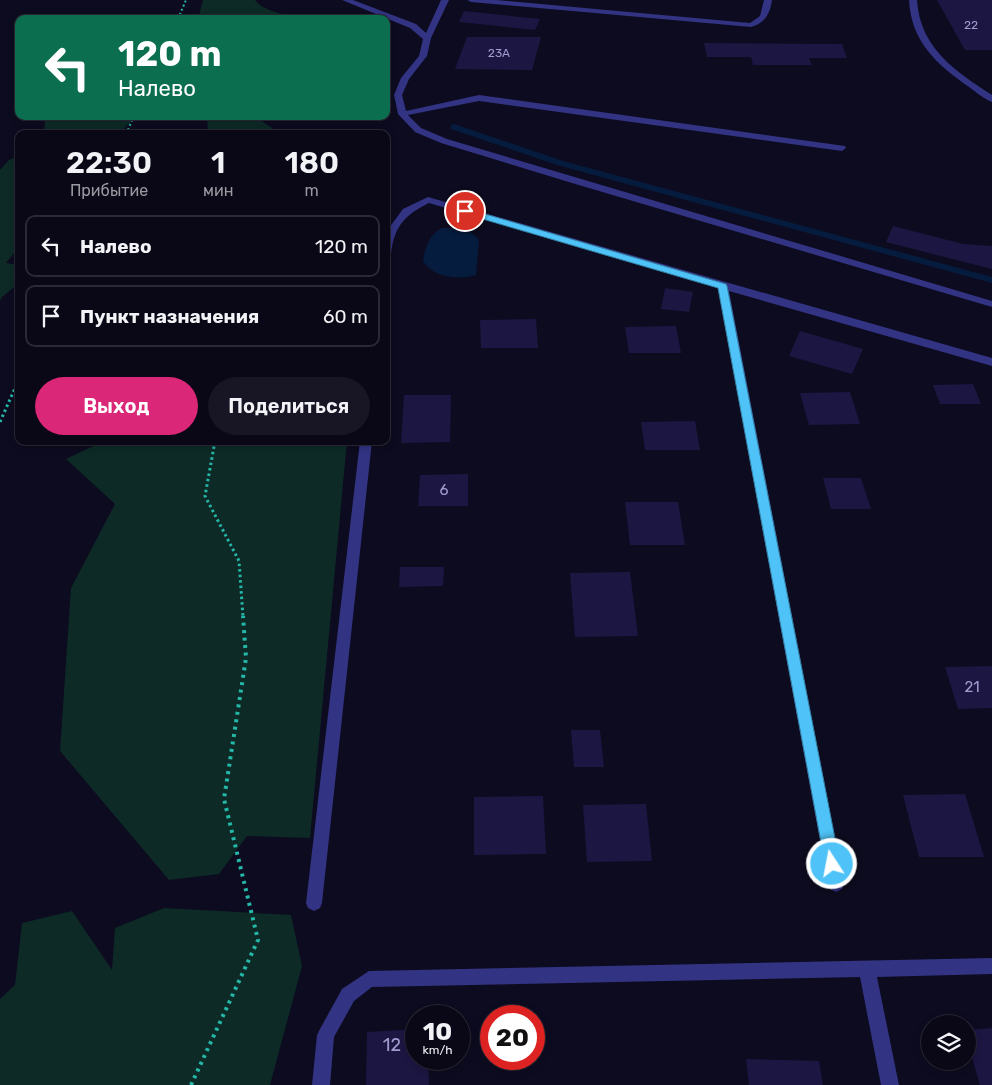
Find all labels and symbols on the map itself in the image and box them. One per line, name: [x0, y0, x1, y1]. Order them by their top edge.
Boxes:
house number: 22: [964, 18, 978, 32]
house number: 23А: [488, 46, 510, 60]
pin: [444, 190, 486, 232]
house number: 6: [439, 481, 449, 499]
house number: 21: [964, 678, 980, 696]
position arrow: [805, 837, 857, 889]
speed limit sign: 20: [480, 1005, 545, 1070]
house number: 12: [383, 1034, 401, 1056]

